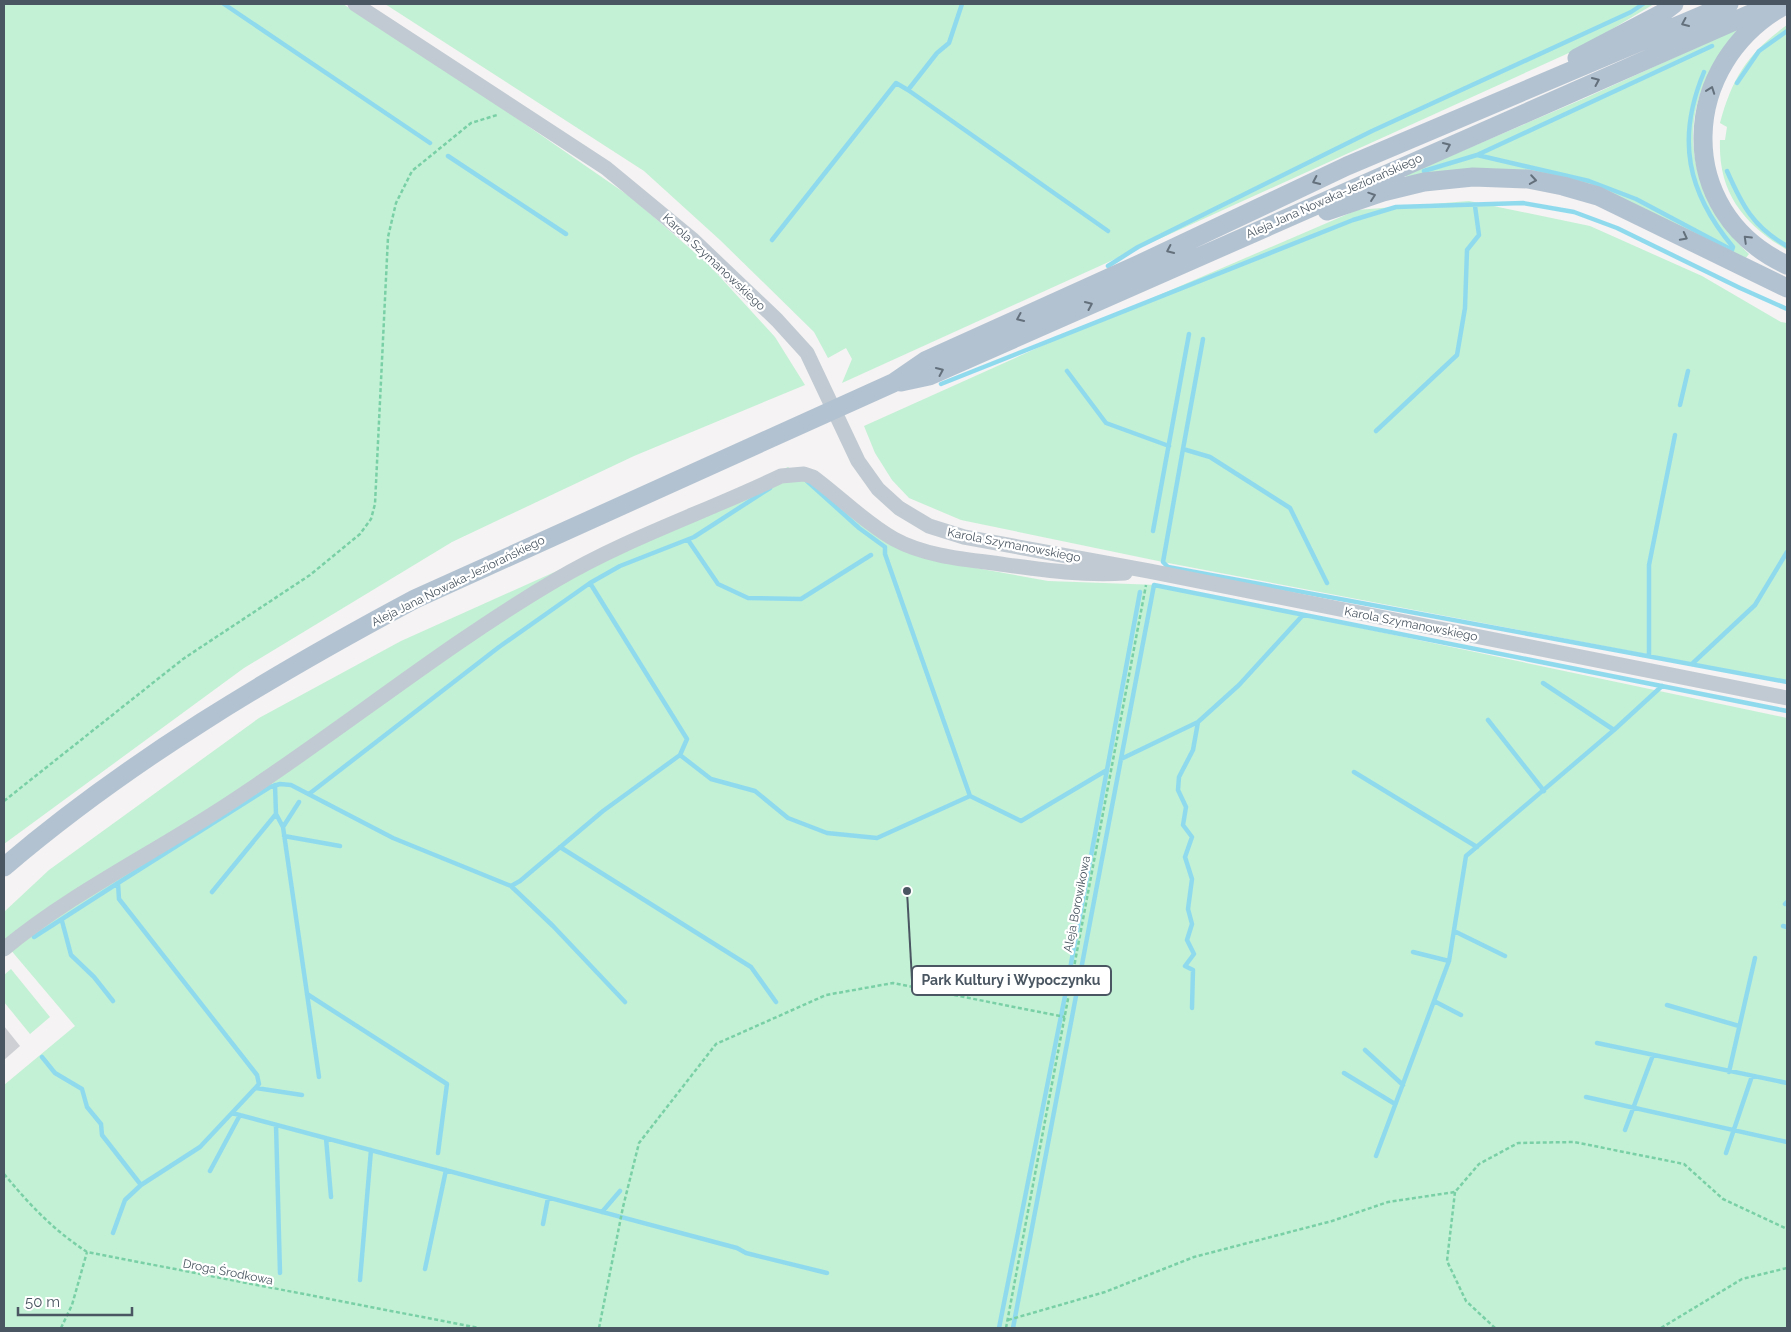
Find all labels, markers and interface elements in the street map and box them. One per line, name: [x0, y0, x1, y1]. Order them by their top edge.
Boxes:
one-way arrow: [1681, 17, 1690, 28]
one-way arrow: [1591, 77, 1600, 88]
one-way arrow: [1705, 86, 1715, 94]
one-way arrow: [1442, 142, 1451, 153]
street label: Aleja Jana Nowaka-Jeziorańskiego: [1244, 151, 1424, 241]
one-way arrow: [1313, 174, 1322, 184]
one-way arrow: [1528, 175, 1537, 185]
one-way arrow: [1368, 191, 1376, 201]
street label: Karola Szymanowskiego: [660, 211, 768, 313]
one-way arrow: [1679, 231, 1688, 241]
one-way arrow: [1744, 236, 1753, 245]
one-way arrow: [1166, 244, 1175, 254]
one-way arrow: [1084, 300, 1093, 311]
one-way arrow: [1016, 312, 1025, 322]
one-way arrow: [935, 367, 944, 377]
street label: Karola Szymanowskiego: [946, 525, 1082, 565]
street label: Aleja Jana Nowaka-Jeziorańskiego: [369, 533, 547, 629]
street label: Karola Szymanowskiego: [1343, 604, 1479, 644]
street label: Aleja Borowikowa: [1061, 854, 1093, 954]
callout: Park Kultury i Wypoczynku: [912, 966, 1111, 995]
text: Park Kultury i Wypoczynku: [921, 972, 1101, 988]
street label: Droga Środkowa: [182, 1256, 274, 1288]
scale bar: [18, 1284, 131, 1316]
text: 50 m: [25, 1293, 60, 1311]

